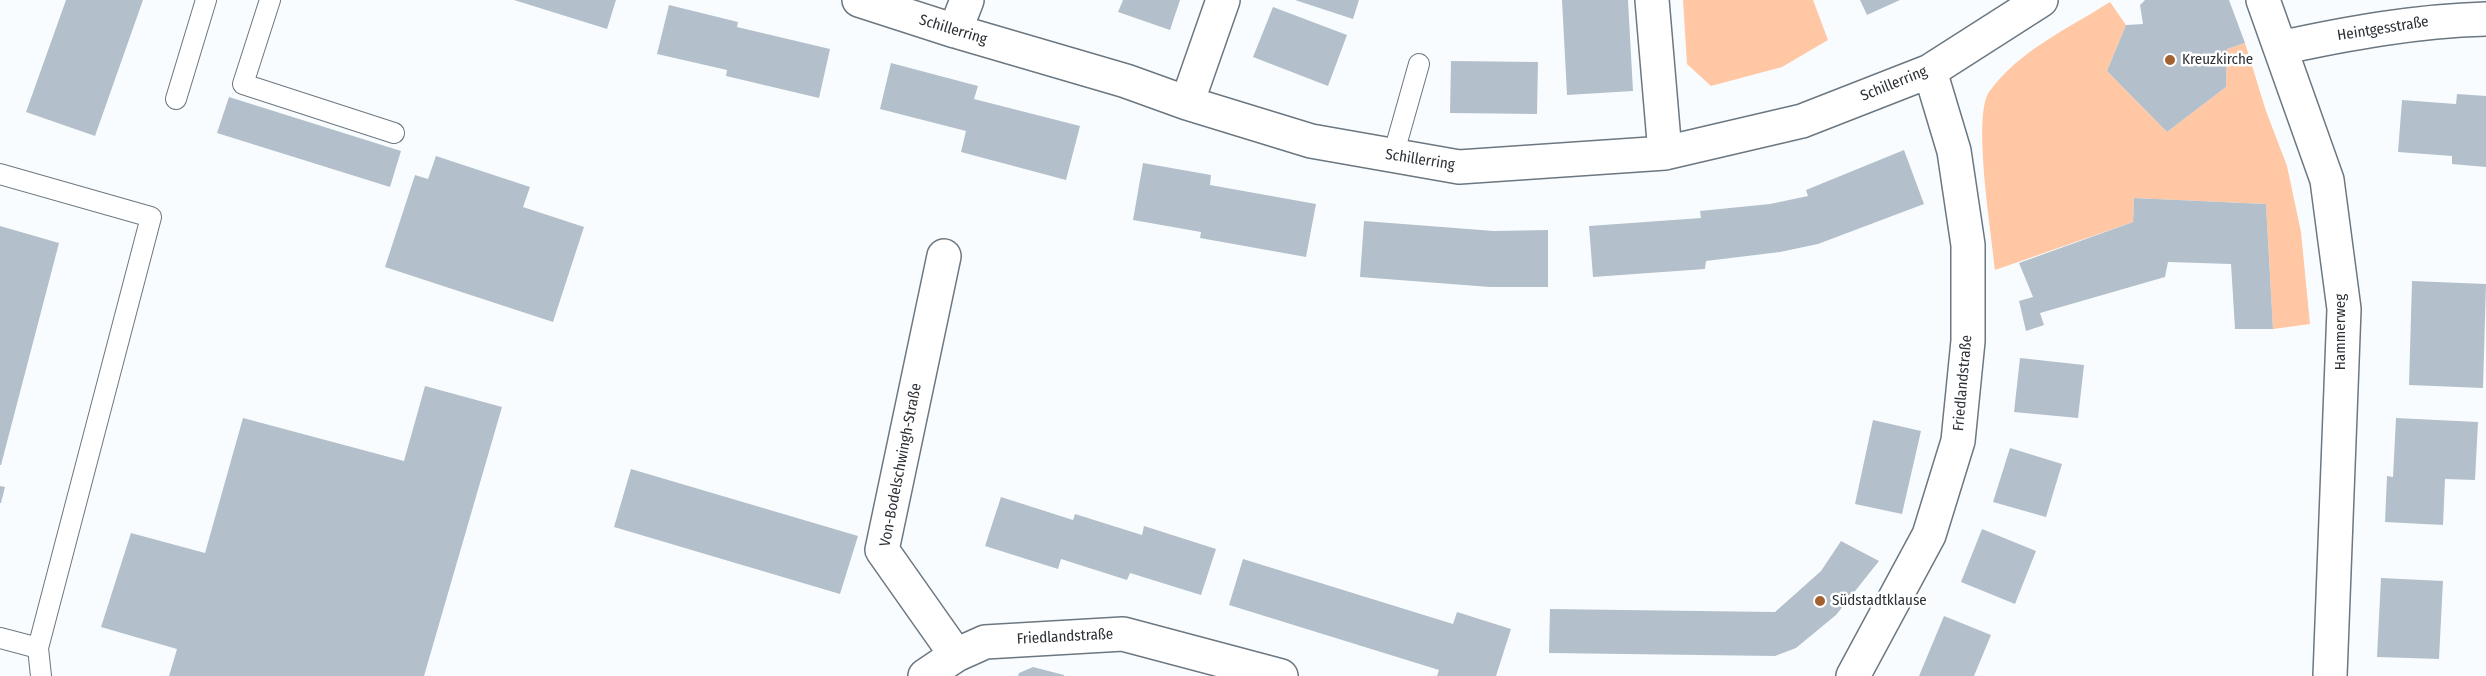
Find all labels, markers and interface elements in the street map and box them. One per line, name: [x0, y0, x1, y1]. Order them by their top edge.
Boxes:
street label: Schillerring: [917, 11, 989, 49]
street label: Heintgesstraße: [2336, 13, 2430, 45]
place label: Kreuzkirche: [2182, 51, 2253, 69]
marker: Kreuzkirche: [2163, 53, 2177, 67]
street label: Schillerring: [1858, 63, 1930, 105]
street label: Schillerring: [1384, 146, 1456, 174]
street label: Hammerweg: [2332, 294, 2350, 370]
street label: Friedlandstraße: [1950, 334, 1976, 432]
street label: Von-Bodelschwingh-Straße: [876, 382, 926, 548]
place label: Südstadtklause: [1832, 592, 1927, 610]
marker: Südstadtklause: [1813, 594, 1827, 608]
street label: Friedlandstraße: [1016, 625, 1114, 649]

